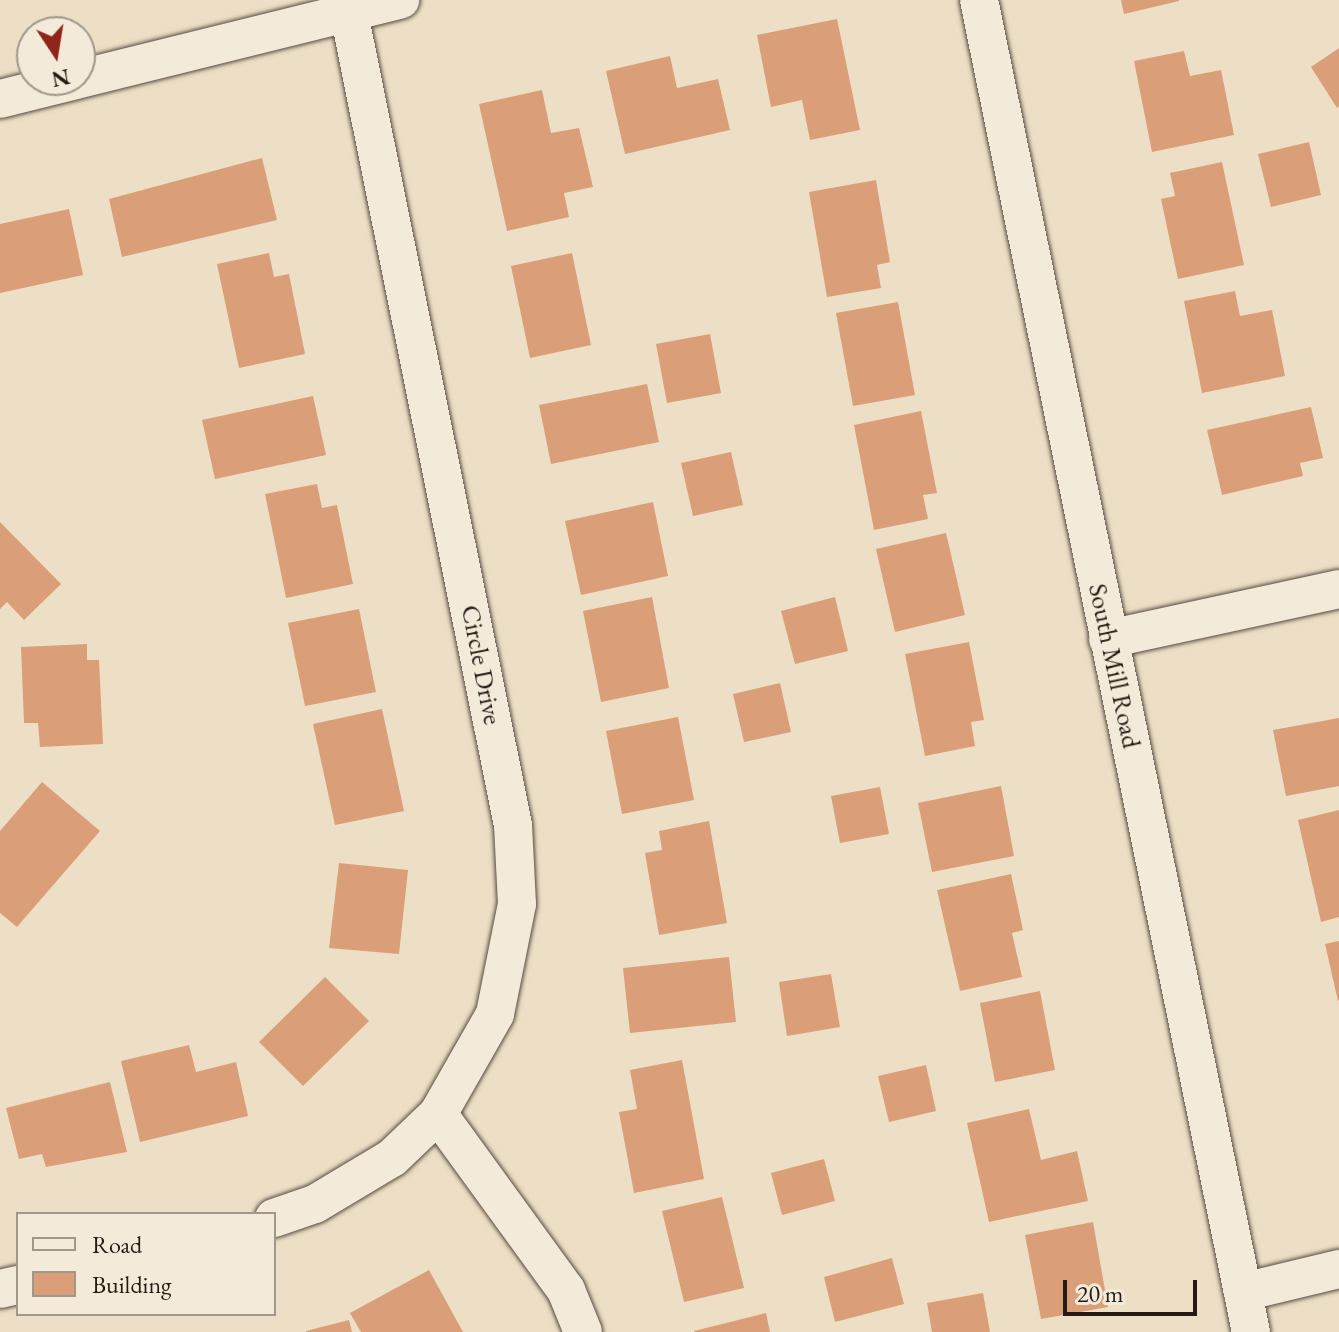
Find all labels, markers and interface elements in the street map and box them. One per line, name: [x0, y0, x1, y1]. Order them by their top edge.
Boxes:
north arrow: [16, 16, 96, 96]
text: N: [49, 62, 72, 94]
street label: South Mill Road: [1081, 581, 1147, 751]
street label: Circle Drive: [454, 603, 508, 727]
legend: [16, 1212, 276, 1316]
text: Road: [92, 1229, 142, 1260]
scale bar: [1067, 1264, 1201, 1314]
text: Building: [92, 1269, 172, 1300]
text: 20 m: [1077, 1278, 1124, 1309]

